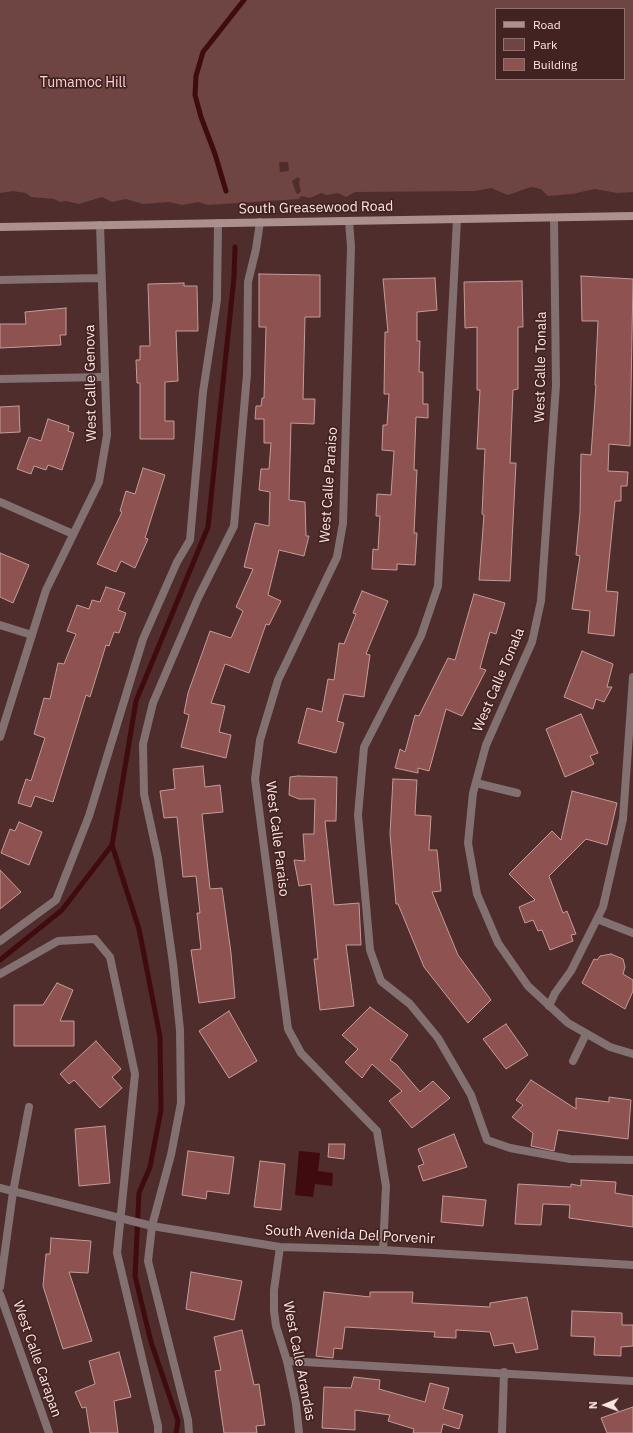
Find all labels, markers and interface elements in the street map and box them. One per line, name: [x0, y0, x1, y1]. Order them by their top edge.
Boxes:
legend: [495, 8, 625, 80]
text: Road: [533, 17, 561, 32]
text: Park: [533, 37, 557, 52]
text: Building: [533, 57, 577, 72]
park label: Tumamoc Hill: [40, 75, 126, 91]
street label: South Greasewood Road: [239, 198, 393, 218]
street label: West Calle Tonala: [532, 311, 550, 423]
street label: West Calle Genova: [82, 324, 100, 442]
street label: West Calle Paraiso: [317, 426, 341, 544]
street label: West Calle Tonala: [470, 626, 528, 734]
street label: West Calle Paraiso: [262, 780, 292, 898]
street label: South Avenida Del Porvenir: [265, 1222, 435, 1248]
street label: West Calle Carapan: [9, 1299, 65, 1419]
street label: West Calle Arandas: [279, 1300, 319, 1422]
north arrow: [585, 1385, 625, 1425]
text: N: [586, 1401, 600, 1409]

